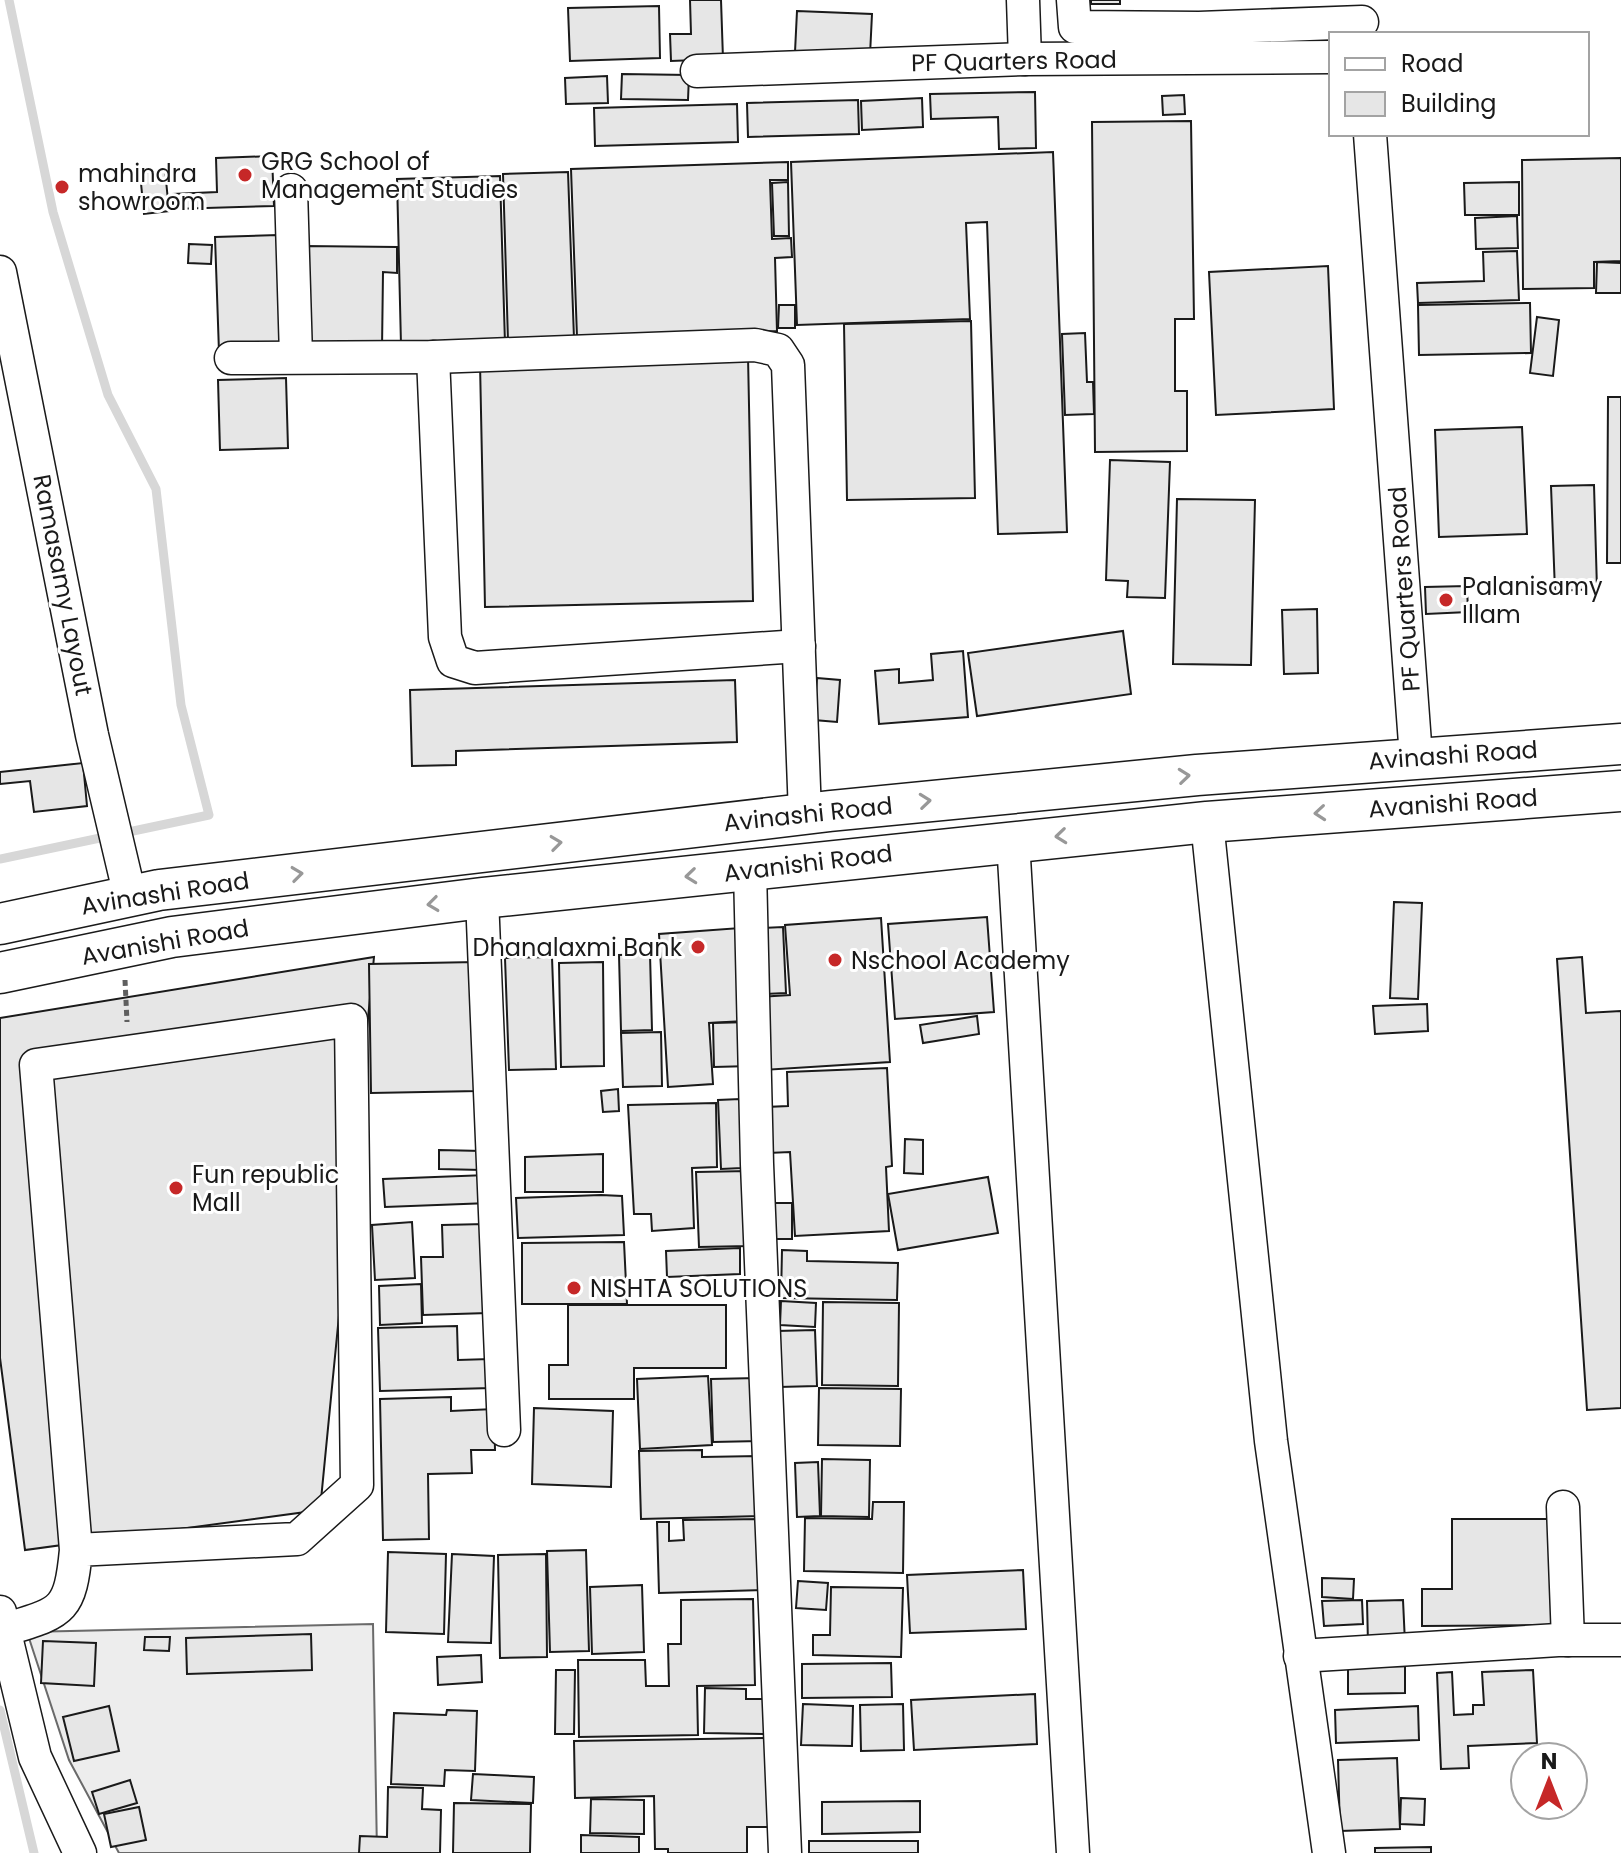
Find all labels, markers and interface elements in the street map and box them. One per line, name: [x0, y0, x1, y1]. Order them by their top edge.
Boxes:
legend: [1329, 32, 1589, 136]
street label: PF Quarters Road: [911, 43, 1117, 79]
text: Road: [1401, 47, 1463, 80]
text: Building: [1401, 87, 1497, 120]
place label: GRG School of Management Studies: [261, 145, 518, 206]
place label: mahindra showroom: [78, 157, 205, 218]
marker: GRG School of Management Studies: [236, 166, 254, 184]
marker: mahindra showroom: [53, 178, 71, 196]
street label: Ramasamy Layout: [25, 472, 101, 698]
street label: PF Quarters Road: [1380, 485, 1428, 693]
place label: Palanisamy Illam: [1462, 570, 1603, 631]
marker: Palanisamy Illam: [1437, 591, 1455, 609]
street label: Avinashi Road: [1367, 733, 1539, 777]
one-way arrow: [1178, 768, 1191, 785]
street label: Avanishi Road: [1367, 781, 1539, 825]
street label: Avinashi Road: [722, 789, 894, 839]
one-way arrow: [919, 793, 932, 810]
one-way arrow: [1313, 804, 1326, 821]
one-way arrow: [1054, 828, 1067, 845]
one-way arrow: [549, 835, 563, 852]
street label: Avanishi Road: [722, 836, 894, 890]
street label: Avinashi Road: [79, 863, 251, 923]
one-way arrow: [291, 865, 304, 882]
one-way arrow: [684, 868, 697, 885]
one-way arrow: [426, 895, 439, 912]
street label: Avanishi Road: [79, 911, 251, 973]
place label: Dhanalaxmi Bank: [473, 931, 683, 964]
marker: Dhanalaxmi Bank: [689, 938, 707, 956]
place label: Nschool Academy: [851, 944, 1070, 977]
marker: Nschool Academy: [826, 951, 844, 969]
place label: Fun republic Mall: [192, 1158, 339, 1219]
marker: Fun republic Mall: [167, 1179, 185, 1197]
place label: NISHTA SOLUTIONS: [590, 1272, 807, 1305]
marker: NISHTA SOLUTIONS: [565, 1279, 583, 1297]
north arrow: [1509, 1741, 1589, 1821]
text: N: [1541, 1746, 1557, 1777]

